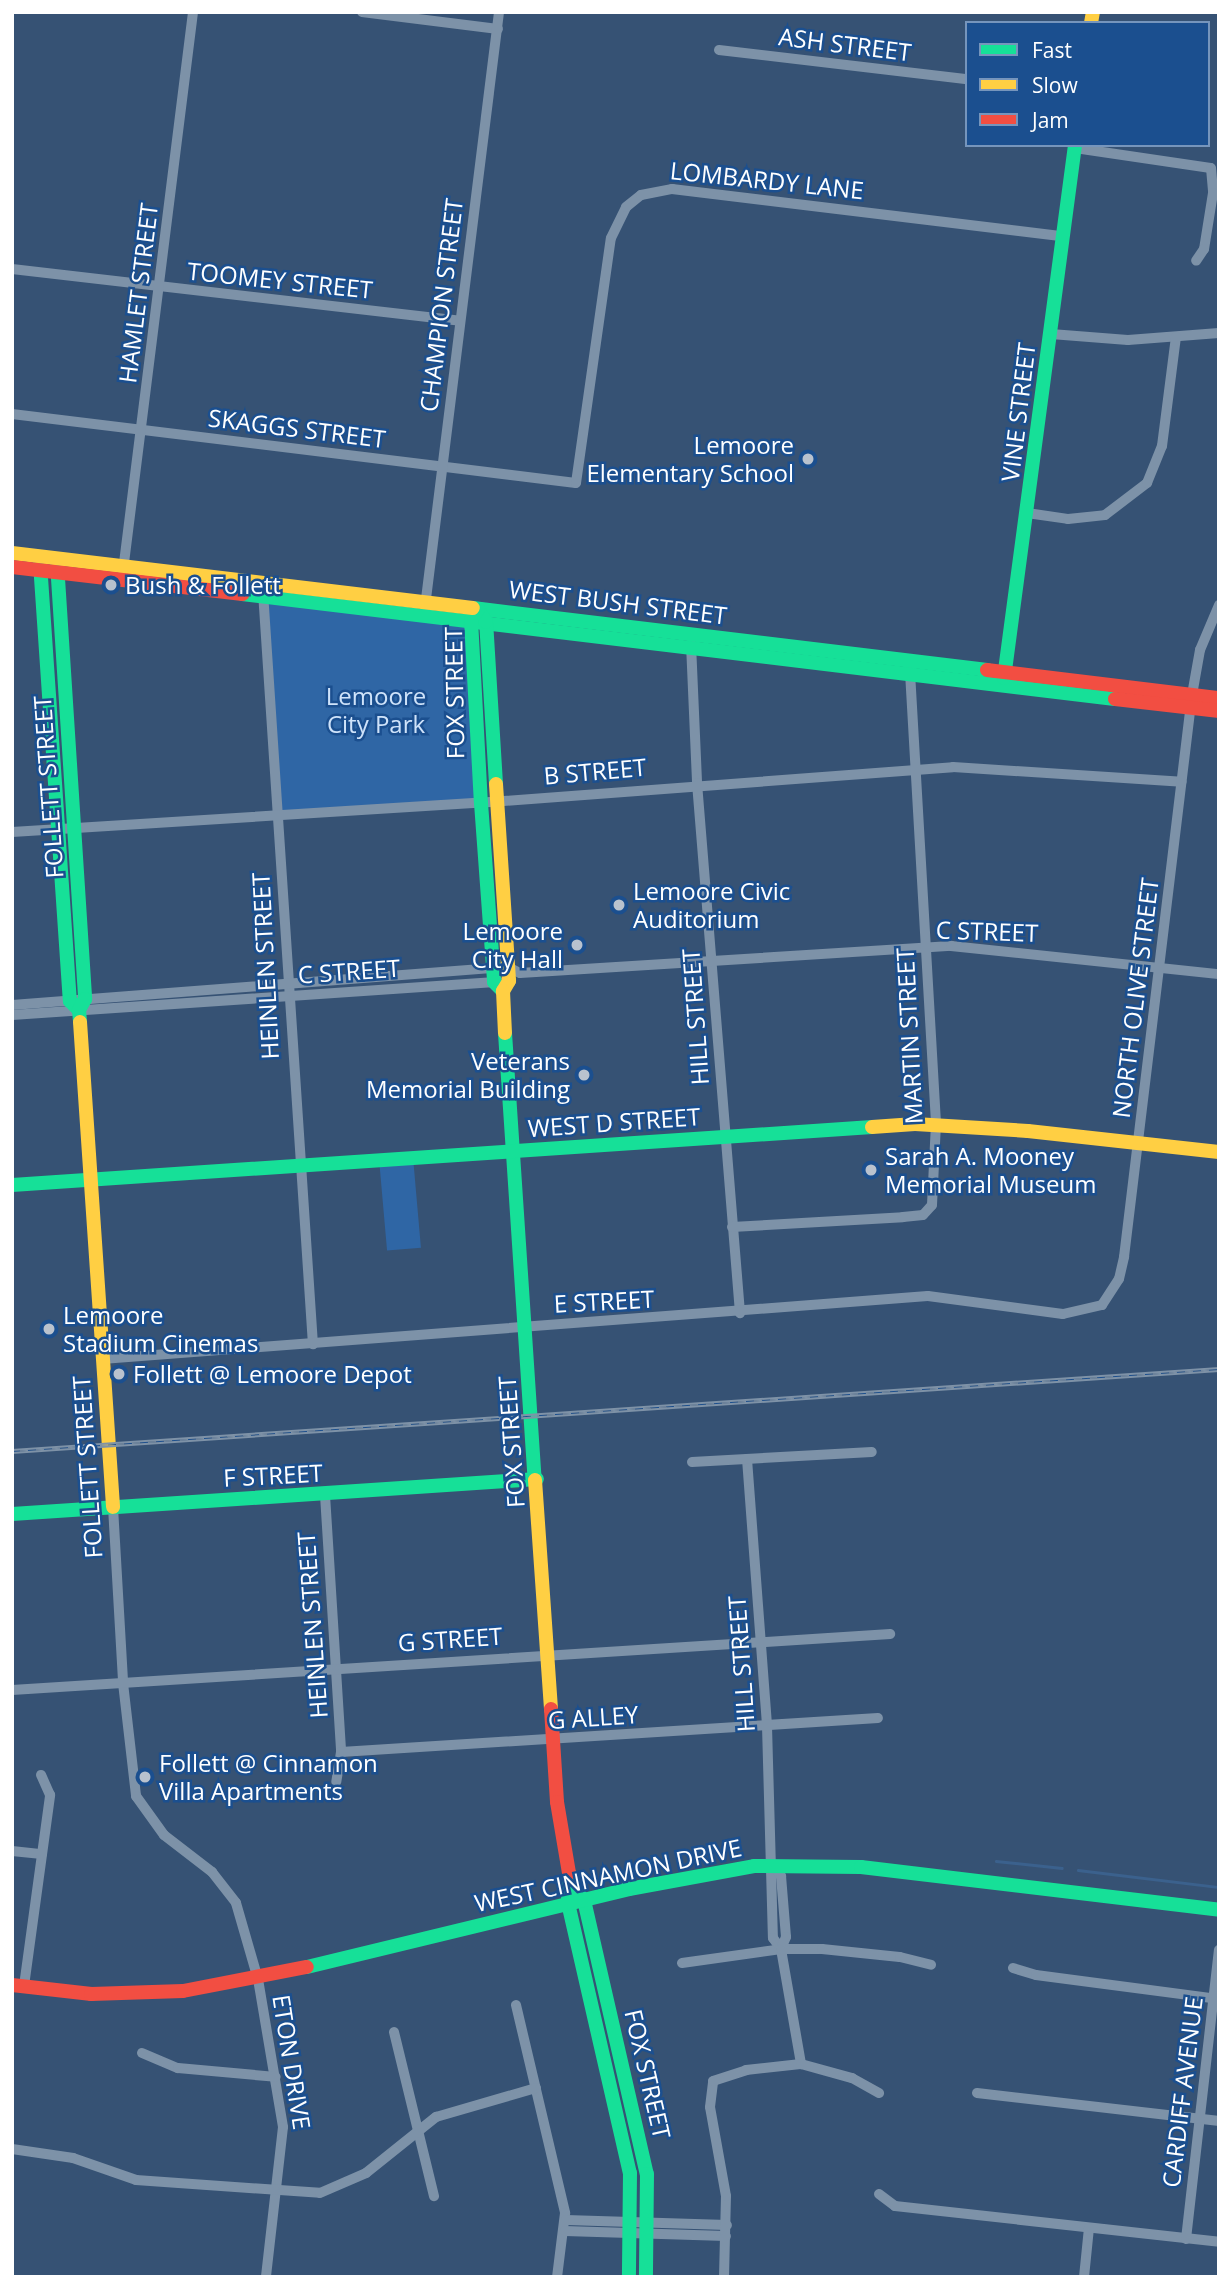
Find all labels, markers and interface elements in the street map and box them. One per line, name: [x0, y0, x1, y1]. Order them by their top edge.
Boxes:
legend: [965, 21, 1210, 147]
street label: ASH STREET: [777, 22, 913, 66]
text: Fast: [1032, 36, 1072, 64]
text: Slow: [1032, 71, 1078, 99]
text: Jam: [1032, 106, 1069, 134]
street label: LOMBARDY LANE: [669, 156, 865, 204]
street label: CHAMPION STREET: [414, 197, 468, 413]
street label: HAMLET STREET: [113, 201, 163, 385]
street label: TOOMEY STREET: [186, 256, 374, 304]
street label: VINE STREET: [995, 341, 1041, 483]
street label: SKAGGS STREET: [207, 403, 387, 453]
place label: Lemoore Elementary School: [586, 431, 794, 487]
marker: Lemoore Elementary School: [800, 451, 816, 467]
place label: Bush & Follett: [125, 571, 281, 599]
street label: WEST BUSH STREET: [507, 574, 729, 630]
marker: Bush & Follett: [103, 577, 119, 593]
street label: FOX STREET: [438, 627, 470, 759]
park label: Lemoore City Park: [326, 682, 426, 738]
street label: FOLLETT STREET: [27, 695, 69, 879]
street label: B STREET: [543, 752, 647, 790]
street label: HEINLEN STREET: [246, 872, 284, 1060]
street label: NORTH OLIVE STREET: [1106, 876, 1164, 1120]
place label: Lemoore Civic Auditorium: [633, 877, 790, 933]
marker: Lemoore Civic Auditorium: [611, 897, 627, 913]
street label: C STREET: [935, 915, 1039, 947]
place label: Lemoore City Hall: [463, 917, 563, 973]
marker: Lemoore City Hall: [569, 937, 585, 953]
street label: MARTIN STREET: [890, 947, 928, 1125]
street label: HILL STREET: [676, 948, 714, 1086]
street label: C STREET: [297, 953, 401, 989]
place label: Veterans Memorial Building: [366, 1047, 570, 1103]
marker: Veterans Memorial Building: [576, 1067, 592, 1083]
street label: WEST D STREET: [527, 1102, 701, 1142]
place label: Sarah A. Mooney Memorial Museum: [885, 1142, 1096, 1198]
marker: Sarah A. Mooney Memorial Museum: [863, 1162, 879, 1178]
street label: E STREET: [553, 1284, 655, 1318]
place label: Lemoore Stadium Cinemas: [63, 1301, 258, 1357]
marker: Lemoore Stadium Cinemas: [41, 1321, 57, 1337]
place label: Follett @ Lemoore Depot: [133, 1360, 412, 1388]
marker: Follett @ Lemoore Depot: [111, 1366, 127, 1382]
street label: FOLLETT STREET: [66, 1375, 108, 1559]
street label: FOX STREET: [492, 1375, 530, 1509]
street label: F STREET: [222, 1458, 324, 1492]
street label: HEINLEN STREET: [291, 1531, 333, 1719]
street label: HILL STREET: [722, 1595, 760, 1733]
street label: G STREET: [397, 1621, 503, 1657]
street label: G ALLEY: [547, 1699, 639, 1735]
place label: Follett @ Cinnamon Villa Apartments: [159, 1749, 378, 1805]
marker: Follett @ Cinnamon Villa Apartments: [137, 1769, 153, 1785]
street label: WEST CINNAMON DRIVE: [472, 1833, 744, 1917]
street label: ETON DRIVE: [267, 1993, 317, 2131]
street label: CARDIFF AVENUE: [1156, 1995, 1208, 2189]
street label: FOX STREET: [619, 2006, 677, 2142]

